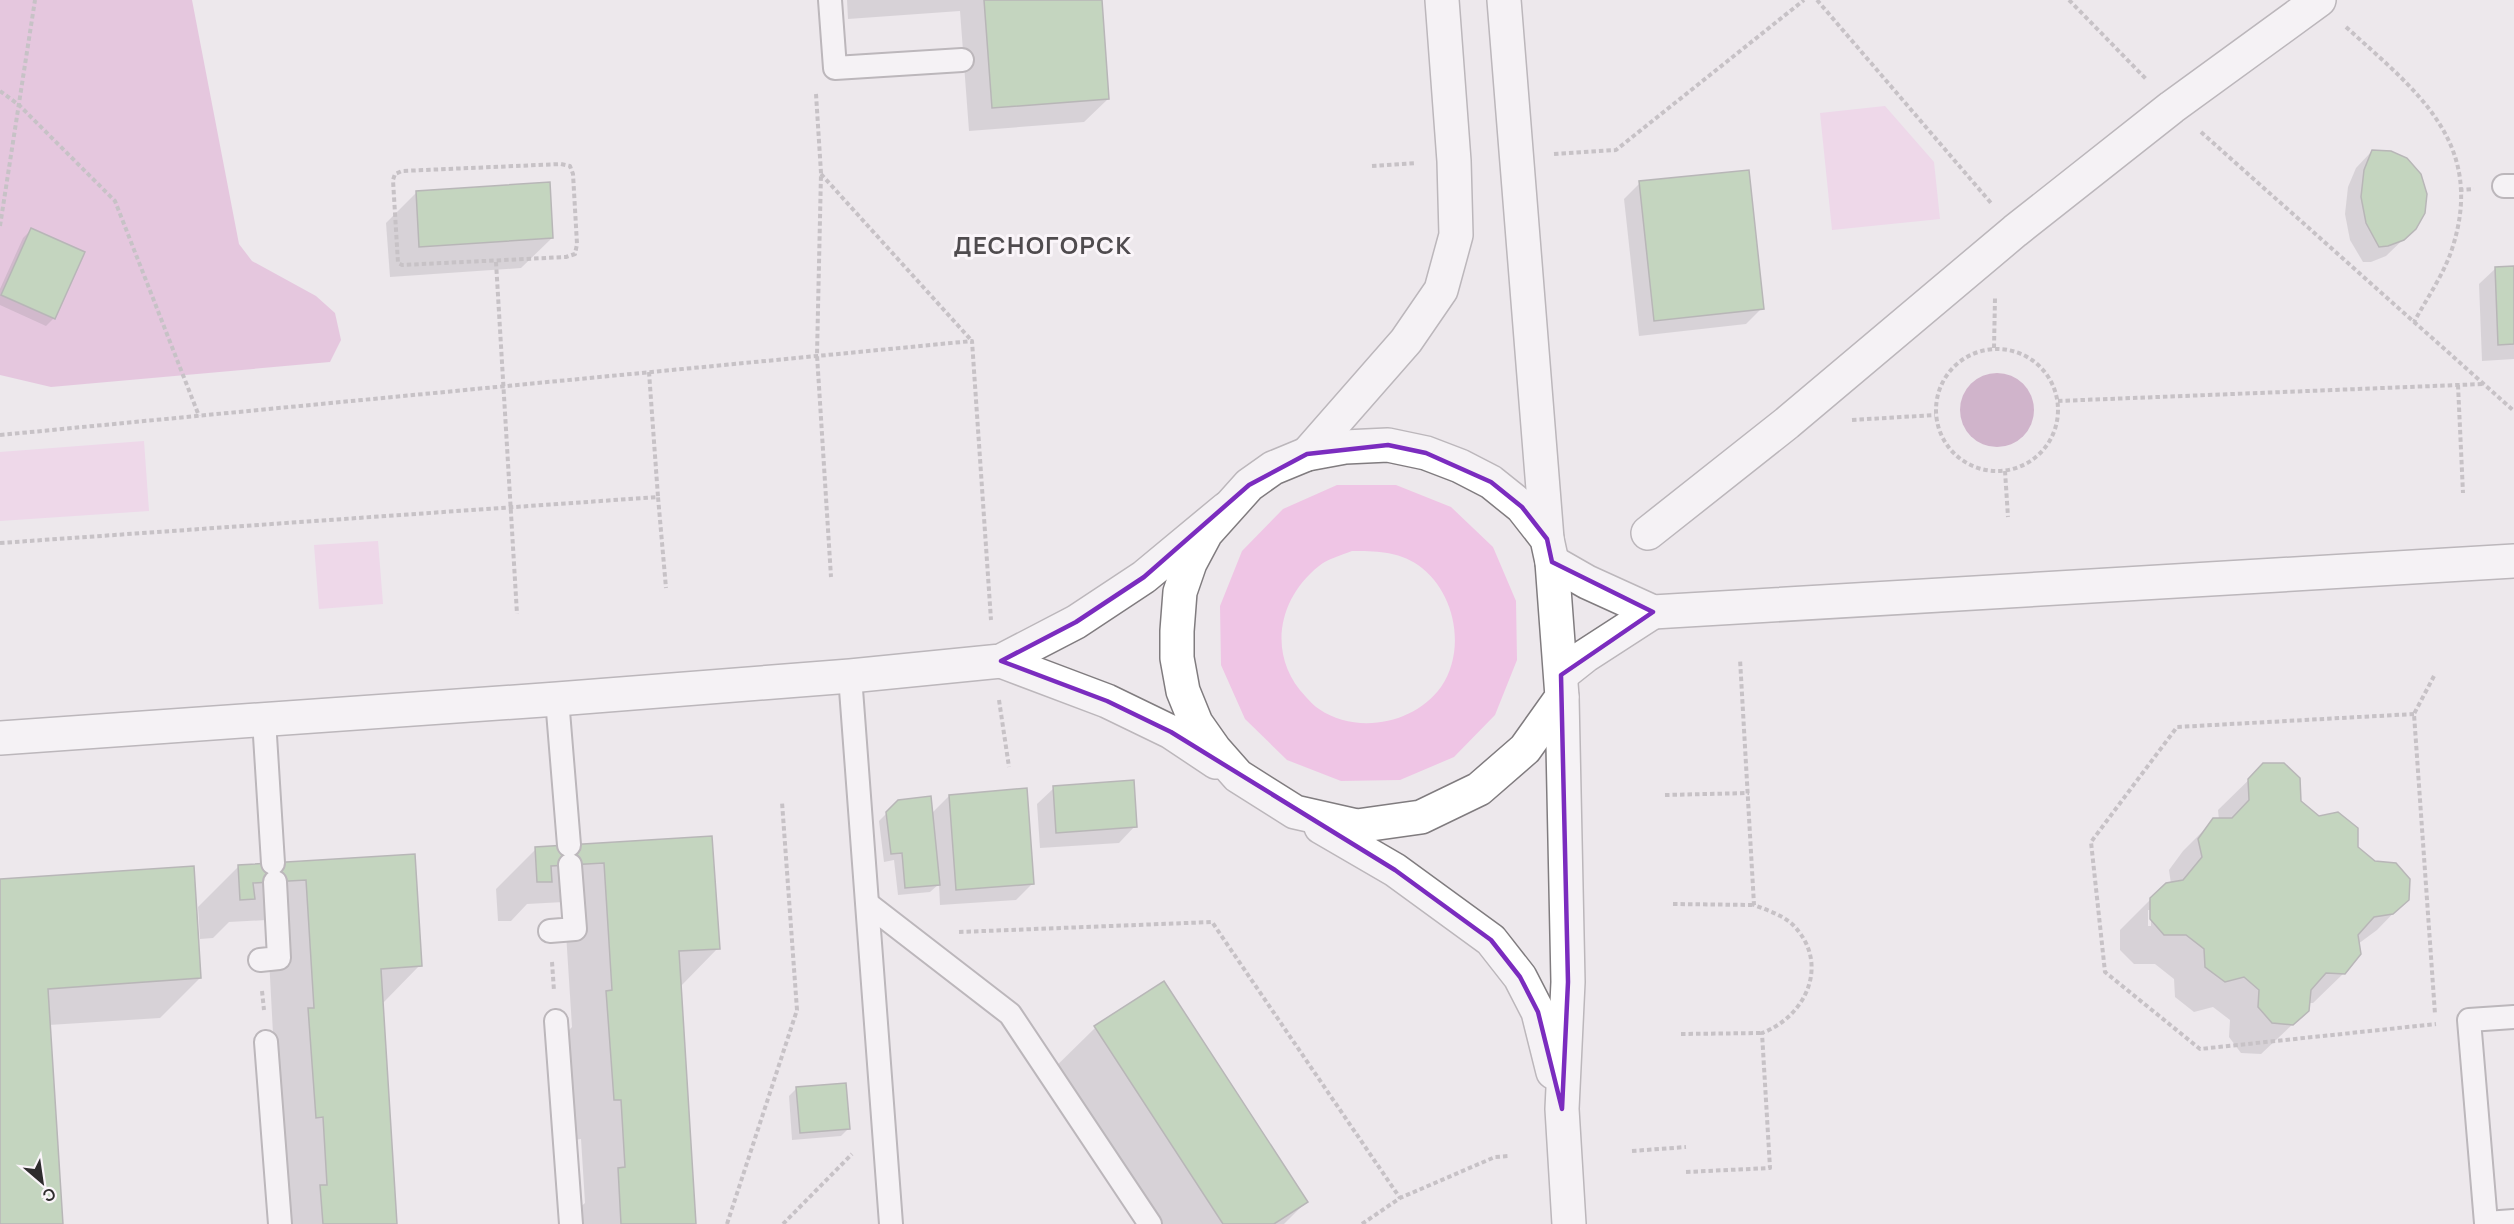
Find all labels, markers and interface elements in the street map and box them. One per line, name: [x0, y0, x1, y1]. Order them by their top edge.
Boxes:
district label: ДЕСНОГОРСК: [953, 228, 1133, 261]
north arrow: [12, 1152, 72, 1212]
text: С: [39, 1183, 60, 1208]

